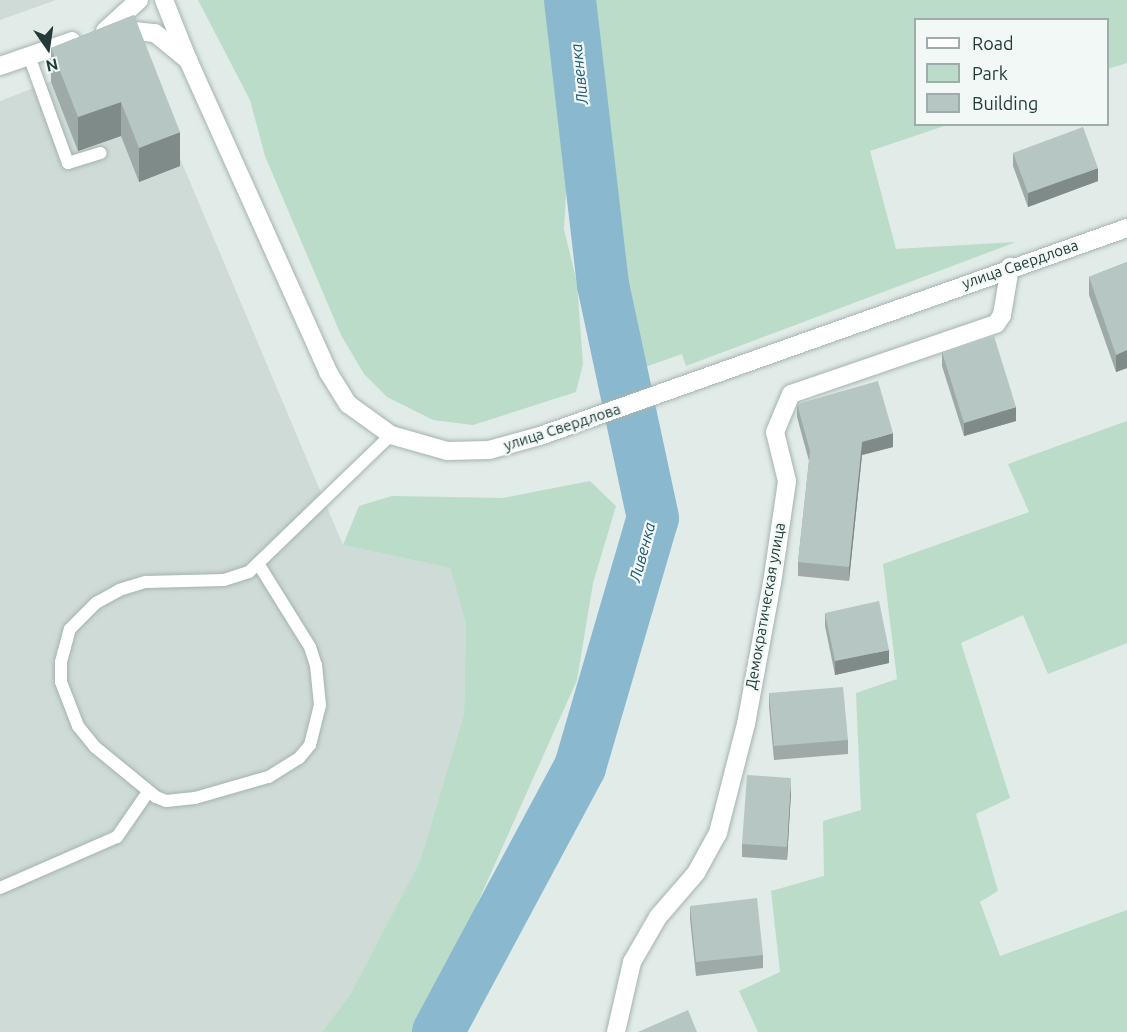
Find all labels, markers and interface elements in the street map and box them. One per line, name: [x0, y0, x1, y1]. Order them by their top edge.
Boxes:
north arrow: [18, 18, 78, 78]
legend: [914, 18, 1109, 126]
text: Road: [972, 33, 1014, 53]
water label: Ливенка: [566, 43, 592, 105]
text: N: [44, 55, 60, 76]
text: Park: [972, 63, 1008, 83]
text: Building: [972, 93, 1038, 113]
street label: улица Свердлова: [960, 236, 1080, 292]
street label: улица Свердлова: [501, 400, 623, 454]
water label: Ливенка: [625, 520, 659, 584]
street label: Демократическая улица: [741, 521, 789, 691]

